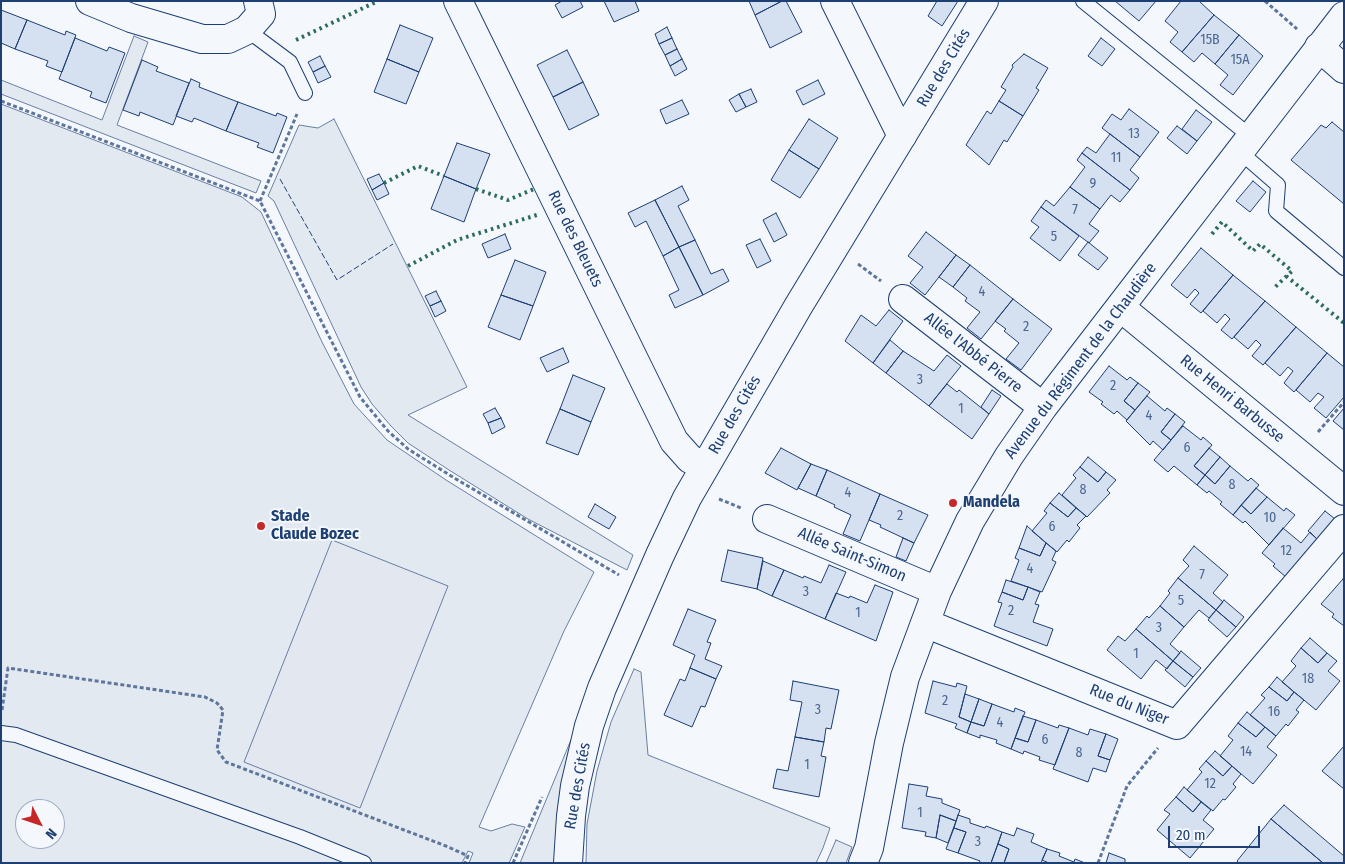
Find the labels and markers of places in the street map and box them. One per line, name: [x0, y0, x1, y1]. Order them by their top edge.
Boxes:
place label: Mandela: [963, 493, 1020, 513]
marker: Mandela: [947, 497, 959, 509]
place label: Stade Claude Bozec: [271, 507, 359, 545]
marker: Stade Claude Bozec: [255, 520, 267, 532]

